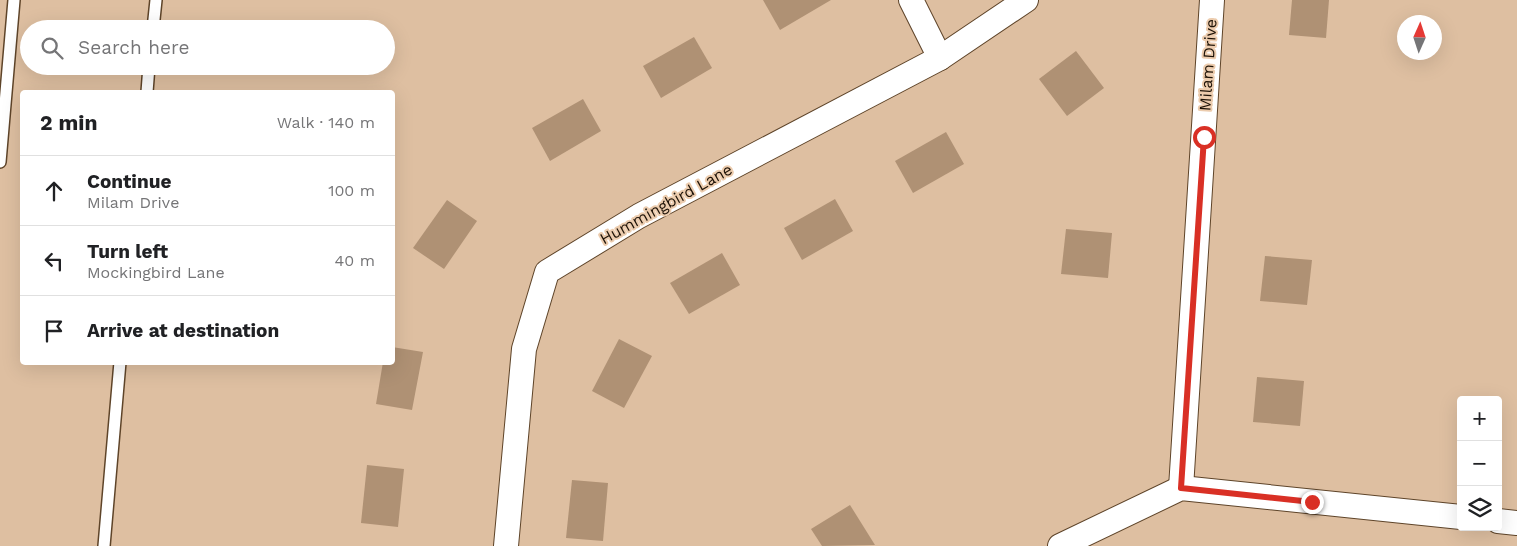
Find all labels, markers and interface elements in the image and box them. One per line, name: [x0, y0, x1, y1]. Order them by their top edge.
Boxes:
north arrow: [1397, 15, 1442, 60]
street label: Milam Drive: [1195, 18, 1221, 112]
search box: [20, 20, 395, 75]
icon: search: [38, 34, 66, 62]
text: Search here: [78, 36, 189, 59]
text: 2 min: [40, 110, 97, 135]
text: Walk · 140 m: [277, 113, 375, 132]
route start: [1193, 126, 1216, 149]
street label: Hummingbird Lane: [596, 160, 736, 248]
text: Continue: [87, 170, 171, 193]
icon: ahead: [40, 177, 68, 205]
text: 100 m: [328, 181, 375, 200]
text: Milam Drive: [87, 193, 179, 212]
text: Turn left: [87, 240, 168, 263]
icon: left: [40, 247, 68, 275]
text: 40 m: [335, 251, 375, 270]
text: Mockingbird Lane: [87, 263, 225, 282]
icon: arrive: [40, 317, 68, 345]
text: Arrive at destination: [87, 319, 279, 342]
map controls: [1457, 396, 1502, 531]
button: +: [1457, 396, 1502, 441]
button: −: [1457, 441, 1502, 486]
button: layers: [1457, 486, 1502, 531]
route end: [1301, 491, 1324, 514]

